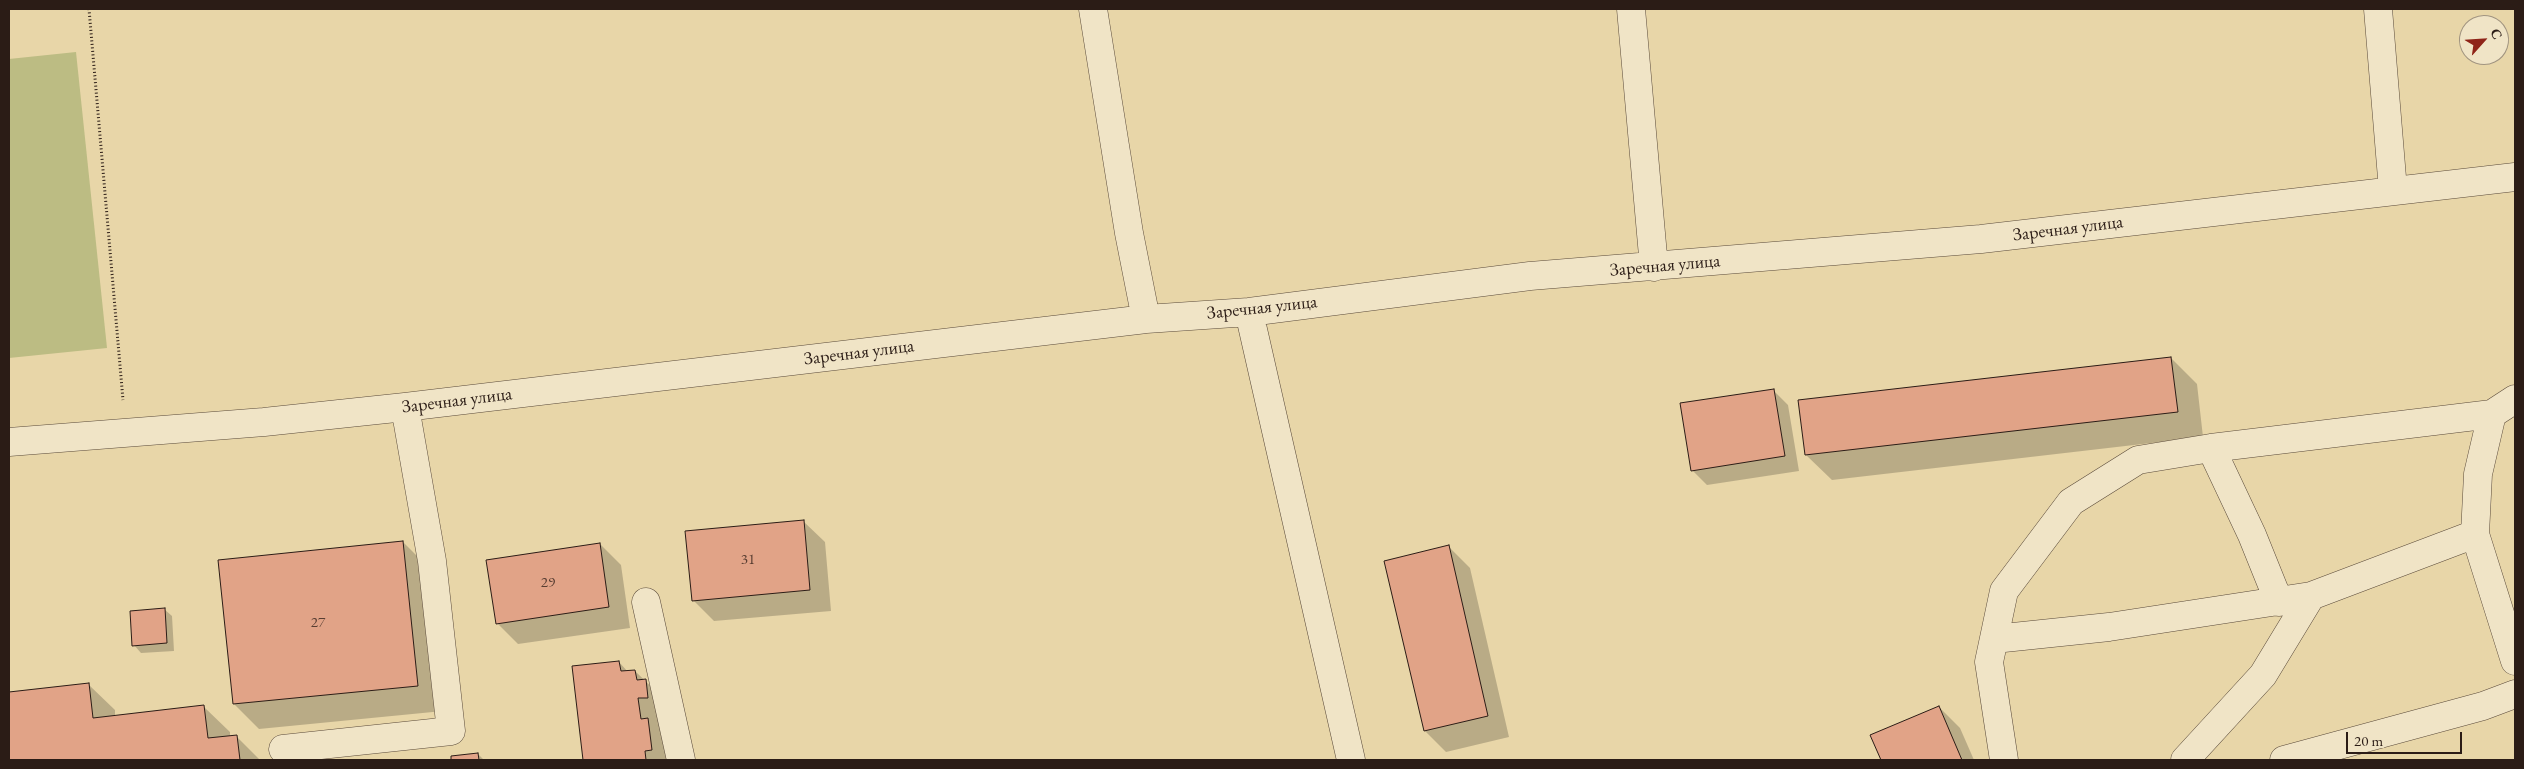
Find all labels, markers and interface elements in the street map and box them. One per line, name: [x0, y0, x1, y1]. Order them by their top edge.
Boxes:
north arrow: [2459, 15, 2509, 65]
text: С: [2486, 25, 2507, 42]
street label: Заречная улица: [2012, 212, 2124, 246]
street label: Заречная улица: [1609, 250, 1721, 282]
street label: Заречная улица: [1206, 291, 1318, 325]
street label: Заречная улица: [803, 336, 915, 370]
street label: Заречная улица: [401, 384, 513, 418]
house number: 31: [741, 551, 755, 569]
house number: 29: [541, 574, 555, 592]
house number: 27: [311, 614, 325, 632]
scale bar: [2349, 722, 2465, 754]
text: 20 m: [2354, 731, 2383, 750]

